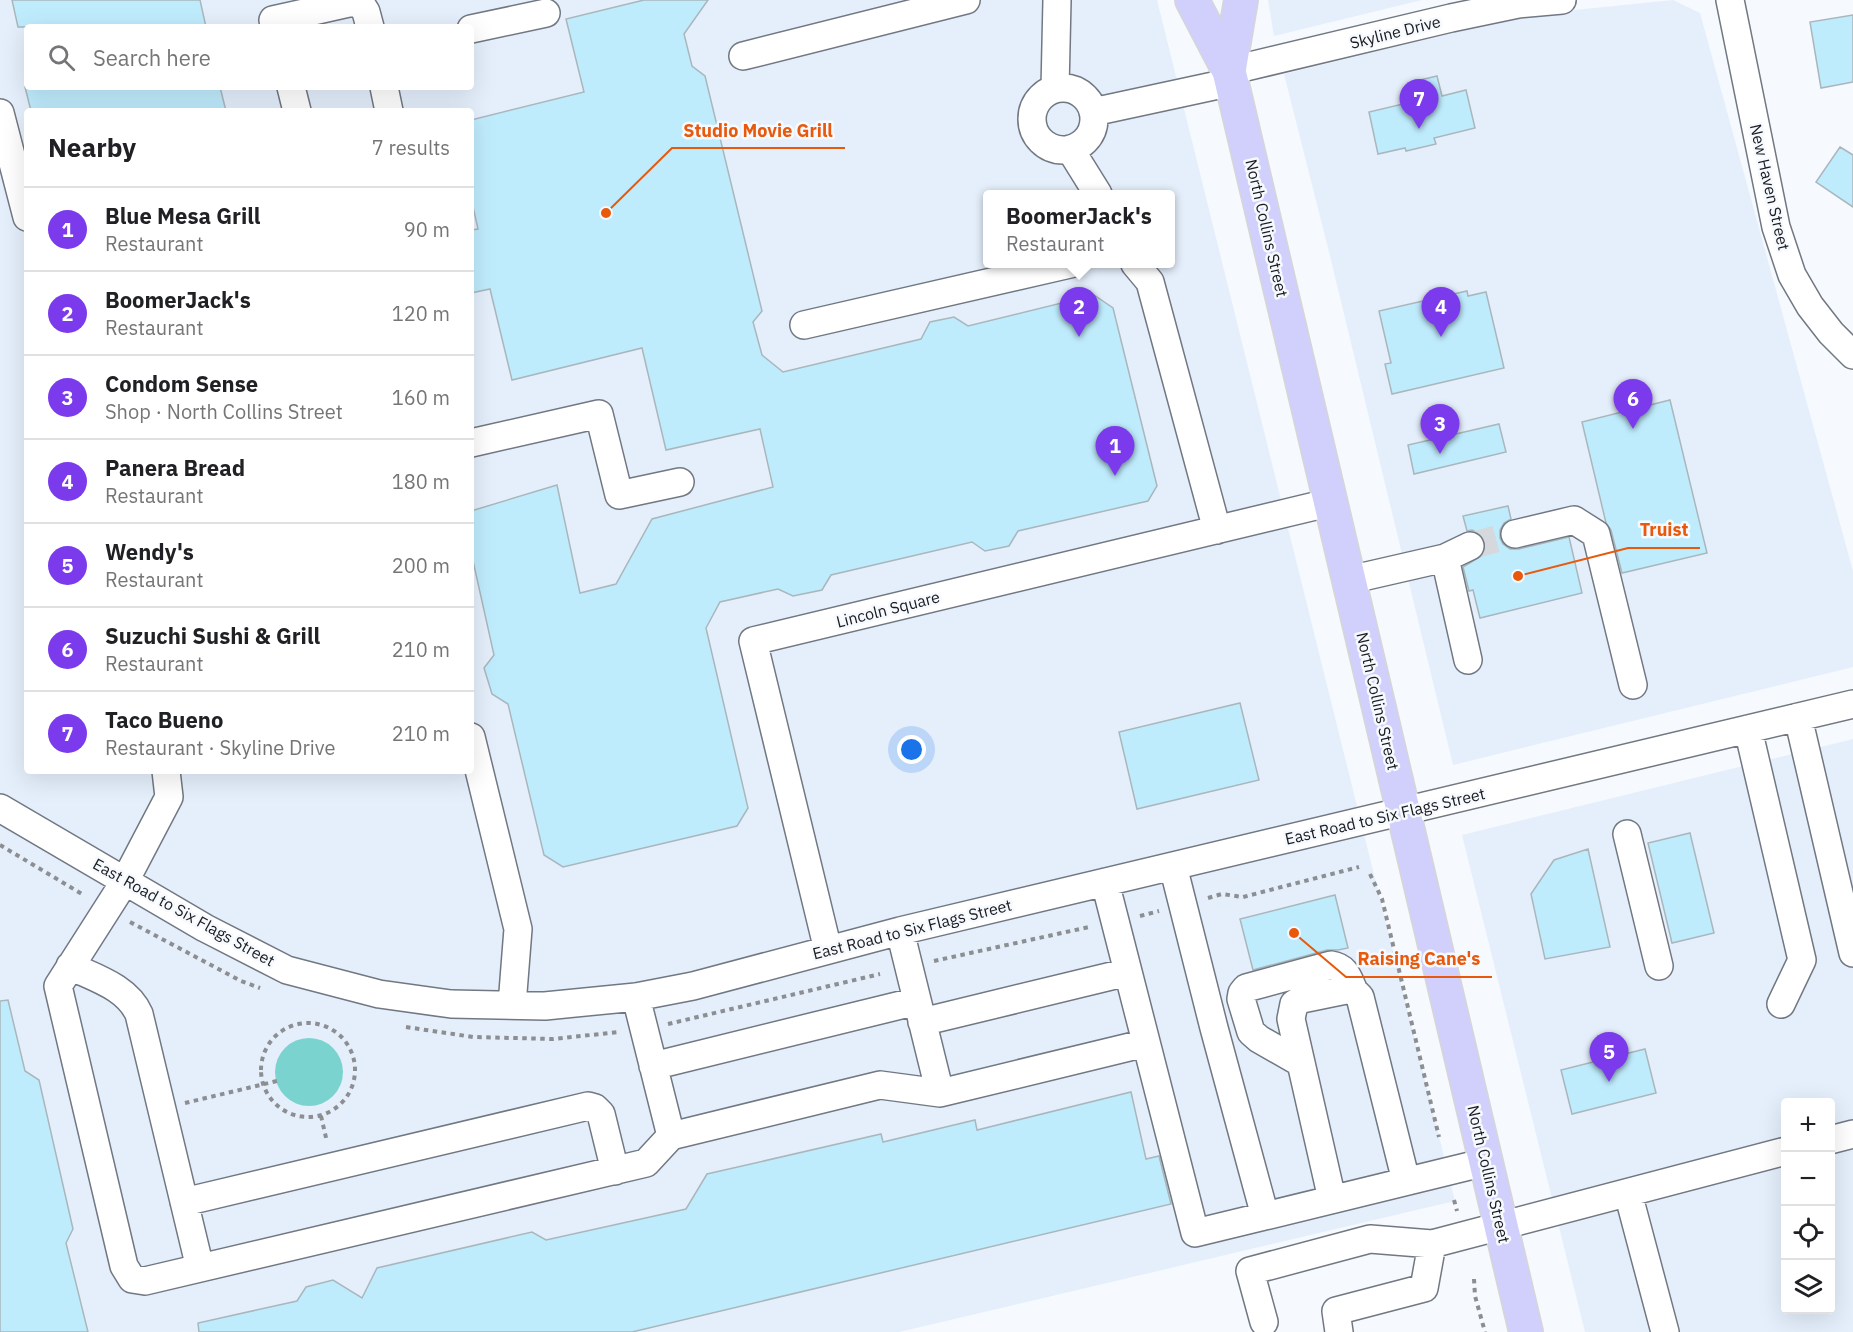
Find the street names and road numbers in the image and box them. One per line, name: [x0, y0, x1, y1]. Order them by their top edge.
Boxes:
street label: Skyline Drive: [1348, 11, 1443, 53]
street label: New Haven Street: [1746, 122, 1794, 252]
street label: North Collins Street: [1241, 157, 1293, 299]
street label: Lincoln Square: [834, 586, 942, 632]
street label: North Collins Street: [1352, 630, 1404, 772]
street label: East Road to Six Flags Street: [1283, 783, 1487, 849]
street label: East Road to Six Flags Street: [90, 854, 278, 970]
street label: East Road to Six Flags Street: [810, 895, 1014, 963]
street label: North Collins Street: [1463, 1103, 1515, 1245]

